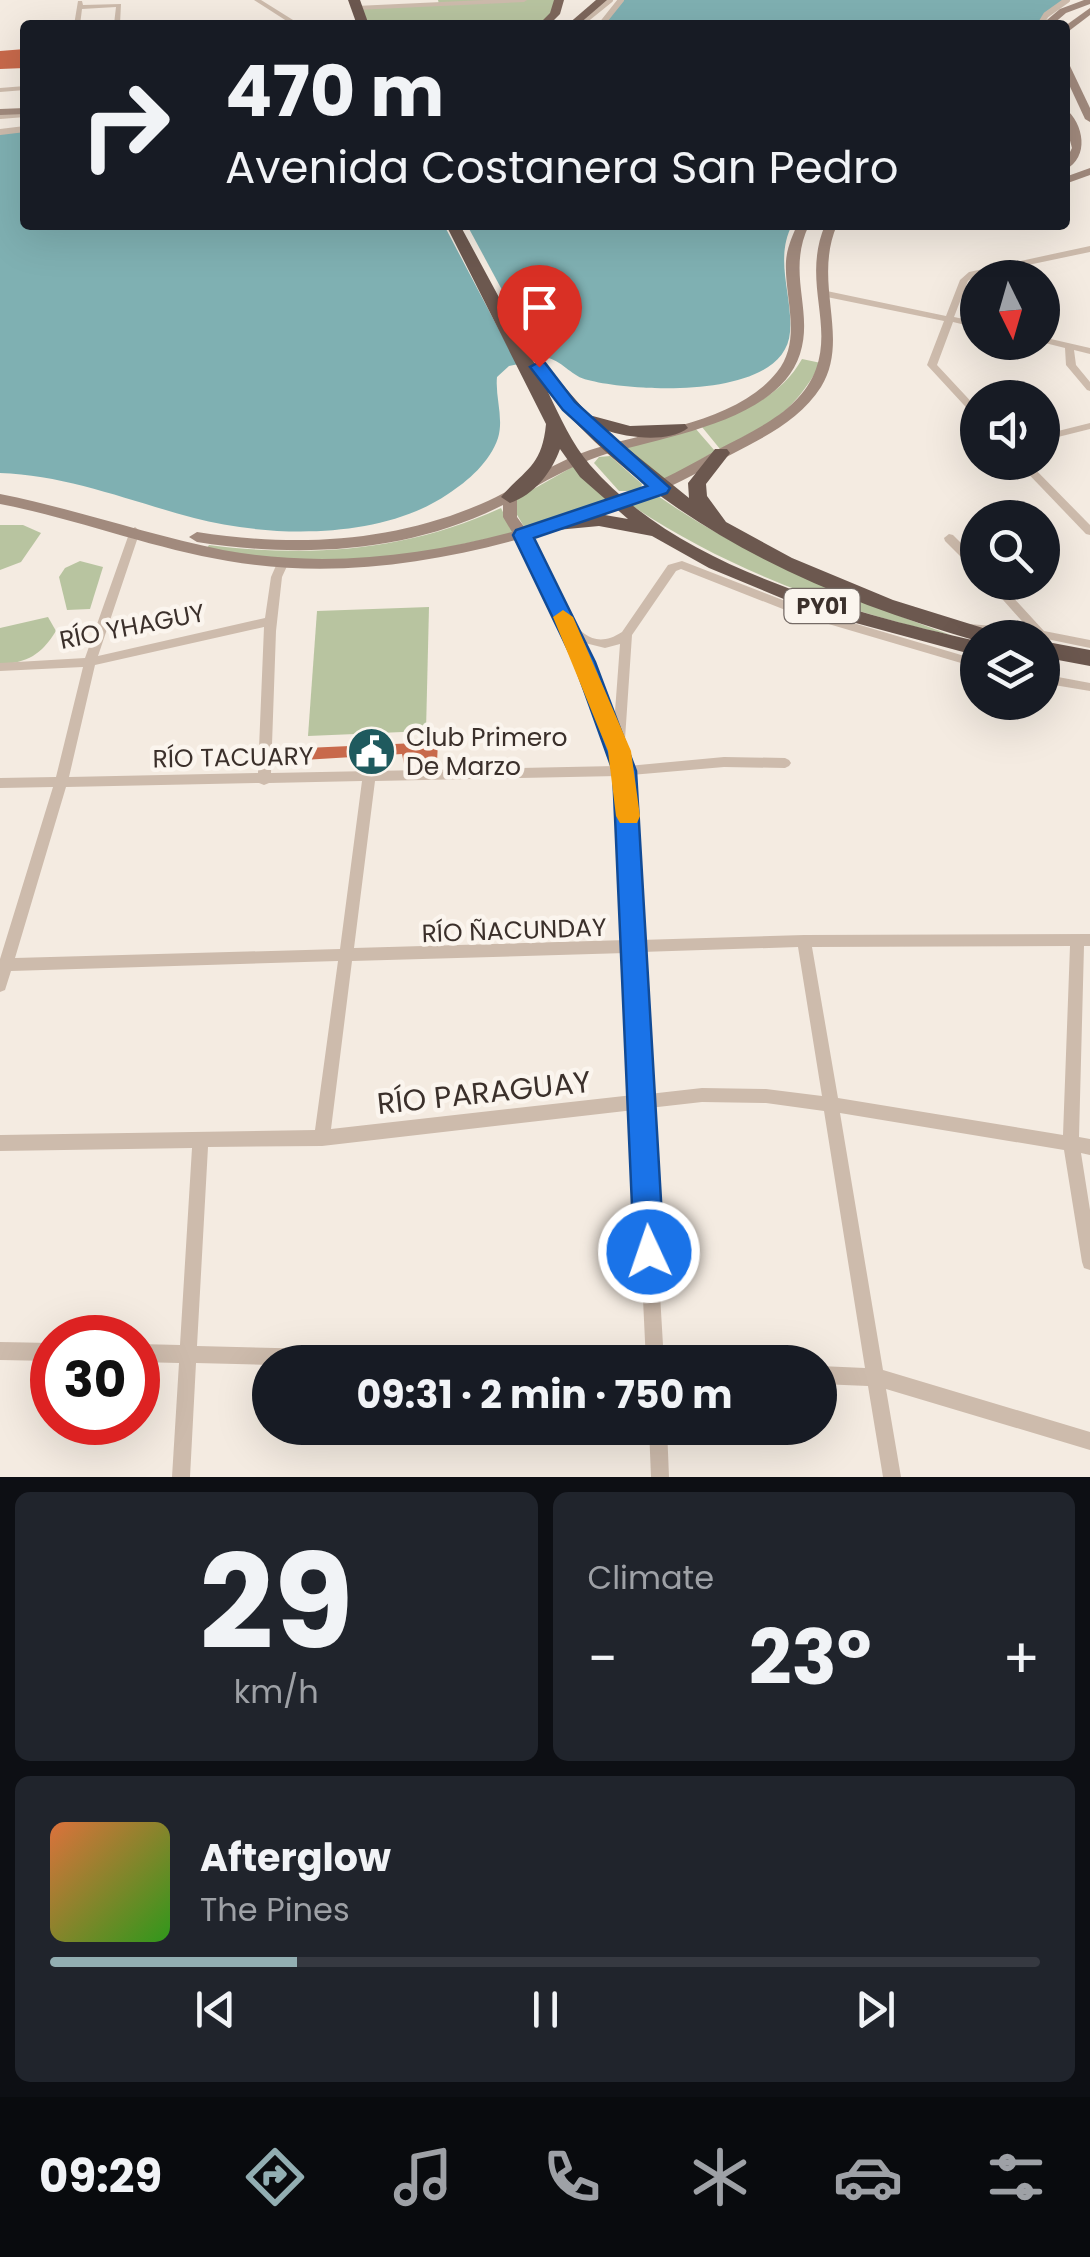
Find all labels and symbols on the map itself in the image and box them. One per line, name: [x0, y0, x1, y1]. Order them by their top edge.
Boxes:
north arrow: [960, 260, 1060, 360]
pin: [497, 265, 582, 368]
road number: PY01: [784, 589, 860, 623]
street label: RÍO YHAGUY: [56, 595, 208, 658]
place label: Club Primero De Marzo: [406, 720, 568, 784]
public building icon: Club Primero De Marzo: [345, 725, 397, 777]
street label: RÍO TACUARY: [152, 739, 314, 776]
street label: RÍO ÑACUNDAY: [421, 910, 607, 951]
street label: RÍO PARAGUAY: [375, 1060, 593, 1125]
position arrow: [597, 1200, 701, 1304]
speed limit sign: 30: [30, 1315, 160, 1445]

